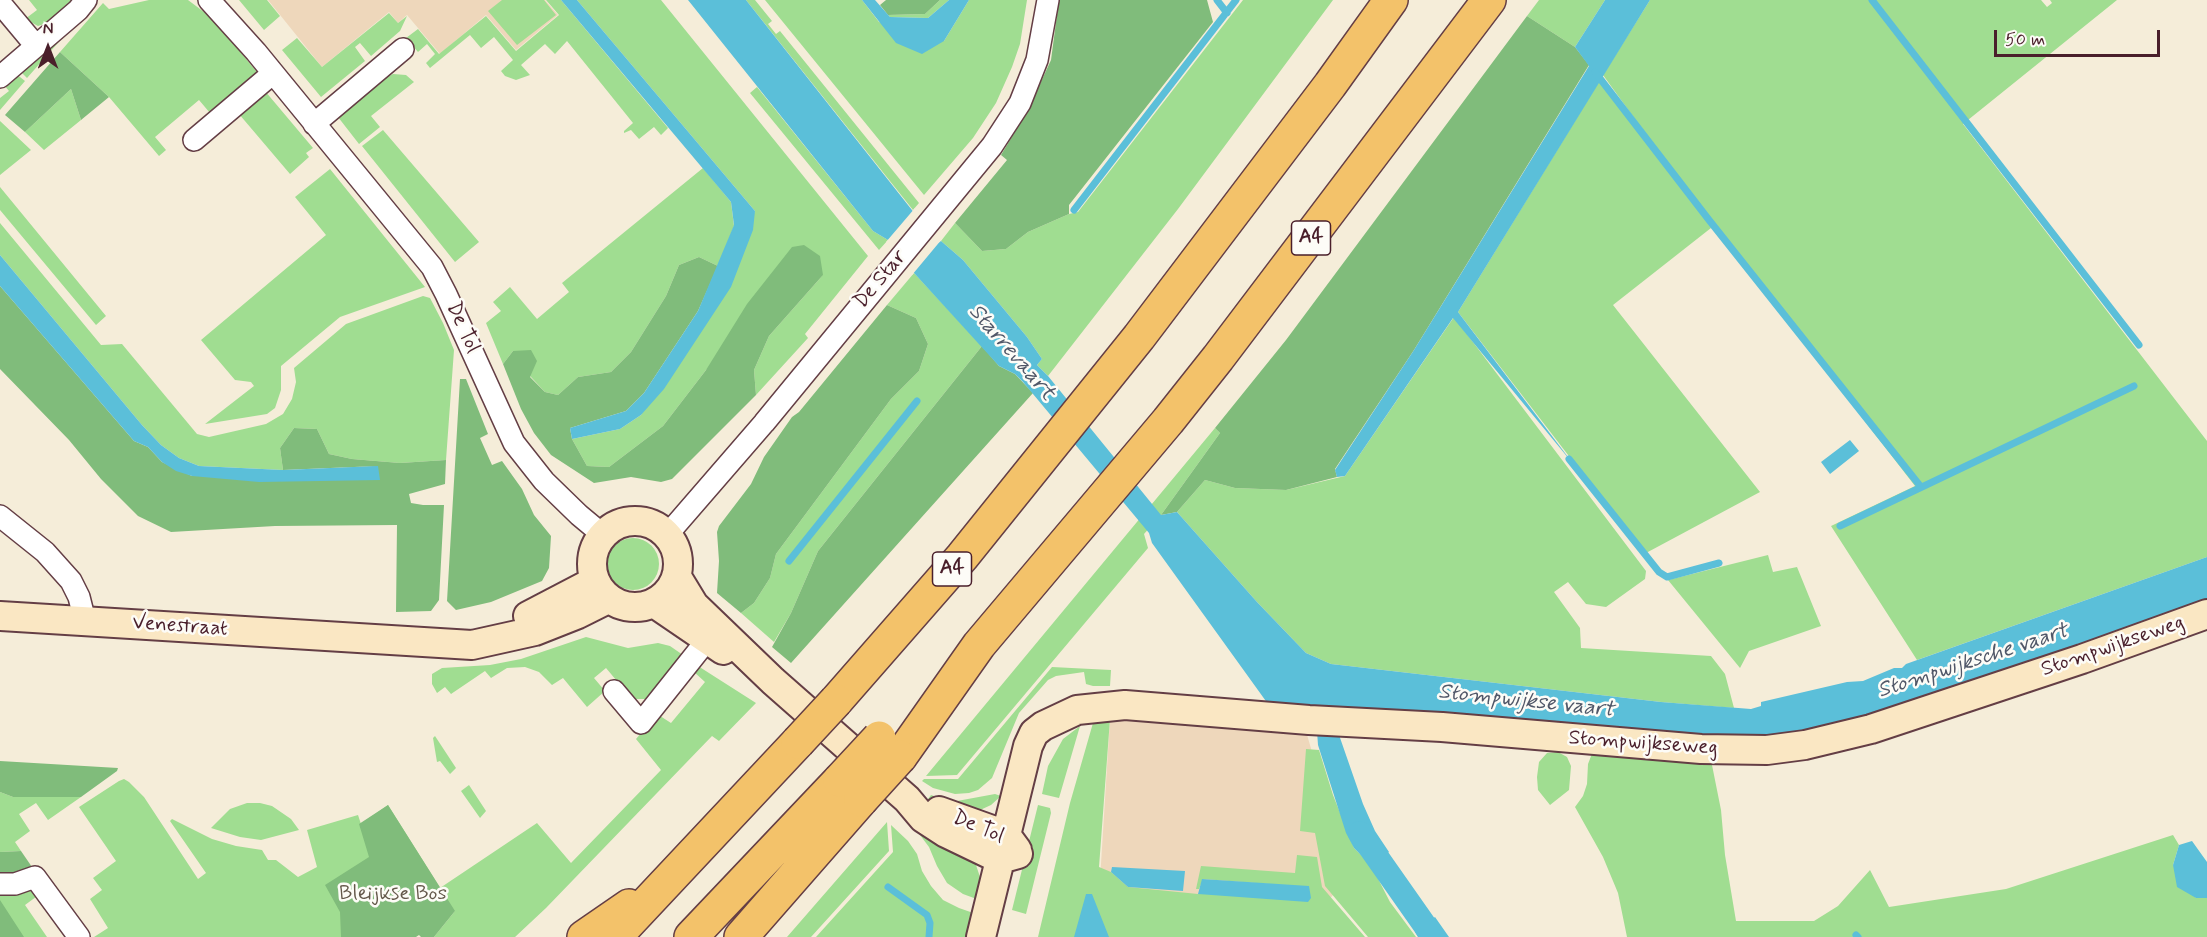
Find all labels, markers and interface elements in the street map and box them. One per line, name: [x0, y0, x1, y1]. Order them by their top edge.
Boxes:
north arrow: [18, 18, 78, 78]
scale bar: [1997, 18, 2164, 56]
text: N: [43, 19, 53, 40]
text: 50 m: [2005, 28, 2045, 52]
road number: A4: [1292, 221, 1330, 255]
street label: De Star: [849, 245, 913, 315]
street label: De Tol: [440, 298, 484, 358]
water label: Starrevaart: [962, 299, 1060, 407]
road number: A4: [932, 552, 972, 586]
street label: Venestraat: [132, 611, 228, 643]
street label: Stompwijkseweg: [2038, 611, 2188, 683]
water label: Stompwijksche vaart: [1875, 619, 2071, 705]
water label: Stompwijkse vaart: [1437, 680, 1615, 724]
street label: Stompwijkseweg: [1568, 726, 1718, 762]
street label: De Tol: [948, 806, 1008, 850]
park label: Bleijkse Bos: [339, 882, 447, 908]

